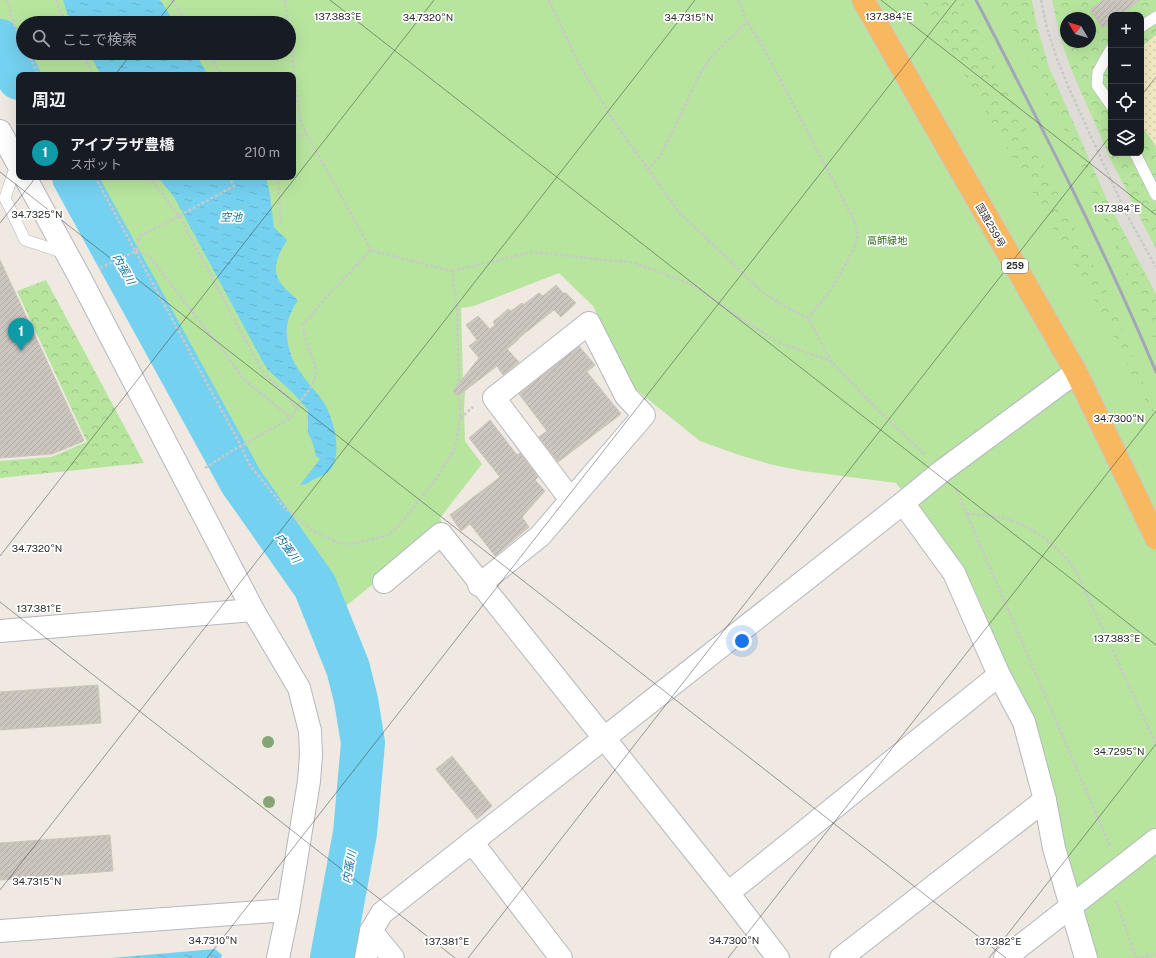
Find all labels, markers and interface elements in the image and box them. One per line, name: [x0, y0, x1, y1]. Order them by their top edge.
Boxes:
text: 137.383°E: [314, 10, 362, 22]
text: 137.384°E: [865, 10, 913, 22]
text: 34.7320°N: [403, 11, 453, 23]
text: 34.7315°N: [664, 11, 714, 23]
north arrow: [1060, 12, 1096, 48]
map controls: [1108, 12, 1144, 156]
button: +: [1108, 12, 1144, 48]
search box: [16, 16, 296, 60]
icon: search: [30, 27, 52, 49]
text: ここで検索: [62, 31, 137, 48]
button: −: [1108, 48, 1144, 84]
button: locate: [1108, 84, 1144, 120]
text: 周辺: [32, 90, 66, 110]
button: layers: [1108, 120, 1144, 156]
text: アイプラザ豊橋: [70, 136, 174, 153]
text: 1: [42, 145, 48, 160]
text: 210 m: [245, 145, 280, 160]
text: スポット: [70, 157, 122, 172]
street label: 国道259号: [974, 201, 1008, 249]
text: 137.384°E: [1093, 202, 1141, 214]
text: 34.7325°N: [12, 208, 62, 220]
water label: 空池: [220, 211, 243, 223]
park label: 高師緑地: [867, 234, 908, 246]
water label: 内張川: [111, 252, 138, 287]
road number: 259: [1002, 259, 1028, 273]
pin: 1: [8, 318, 34, 351]
text: 34.7300°N: [1094, 412, 1144, 424]
water label: 内張川: [274, 531, 303, 566]
text: 34.7320°N: [12, 542, 62, 554]
text: 137.381°E: [17, 602, 61, 614]
your location: [732, 631, 752, 651]
text: 137.383°E: [1093, 632, 1141, 644]
text: 34.7295°N: [1093, 745, 1145, 757]
water label: 内張川: [340, 849, 358, 884]
text: 34.7315°N: [12, 875, 62, 887]
text: 34.7310°N: [189, 934, 237, 946]
text: 34.7300°N: [709, 934, 759, 946]
text: 137.381°E: [425, 935, 469, 947]
text: 137.382°E: [975, 935, 1021, 947]

